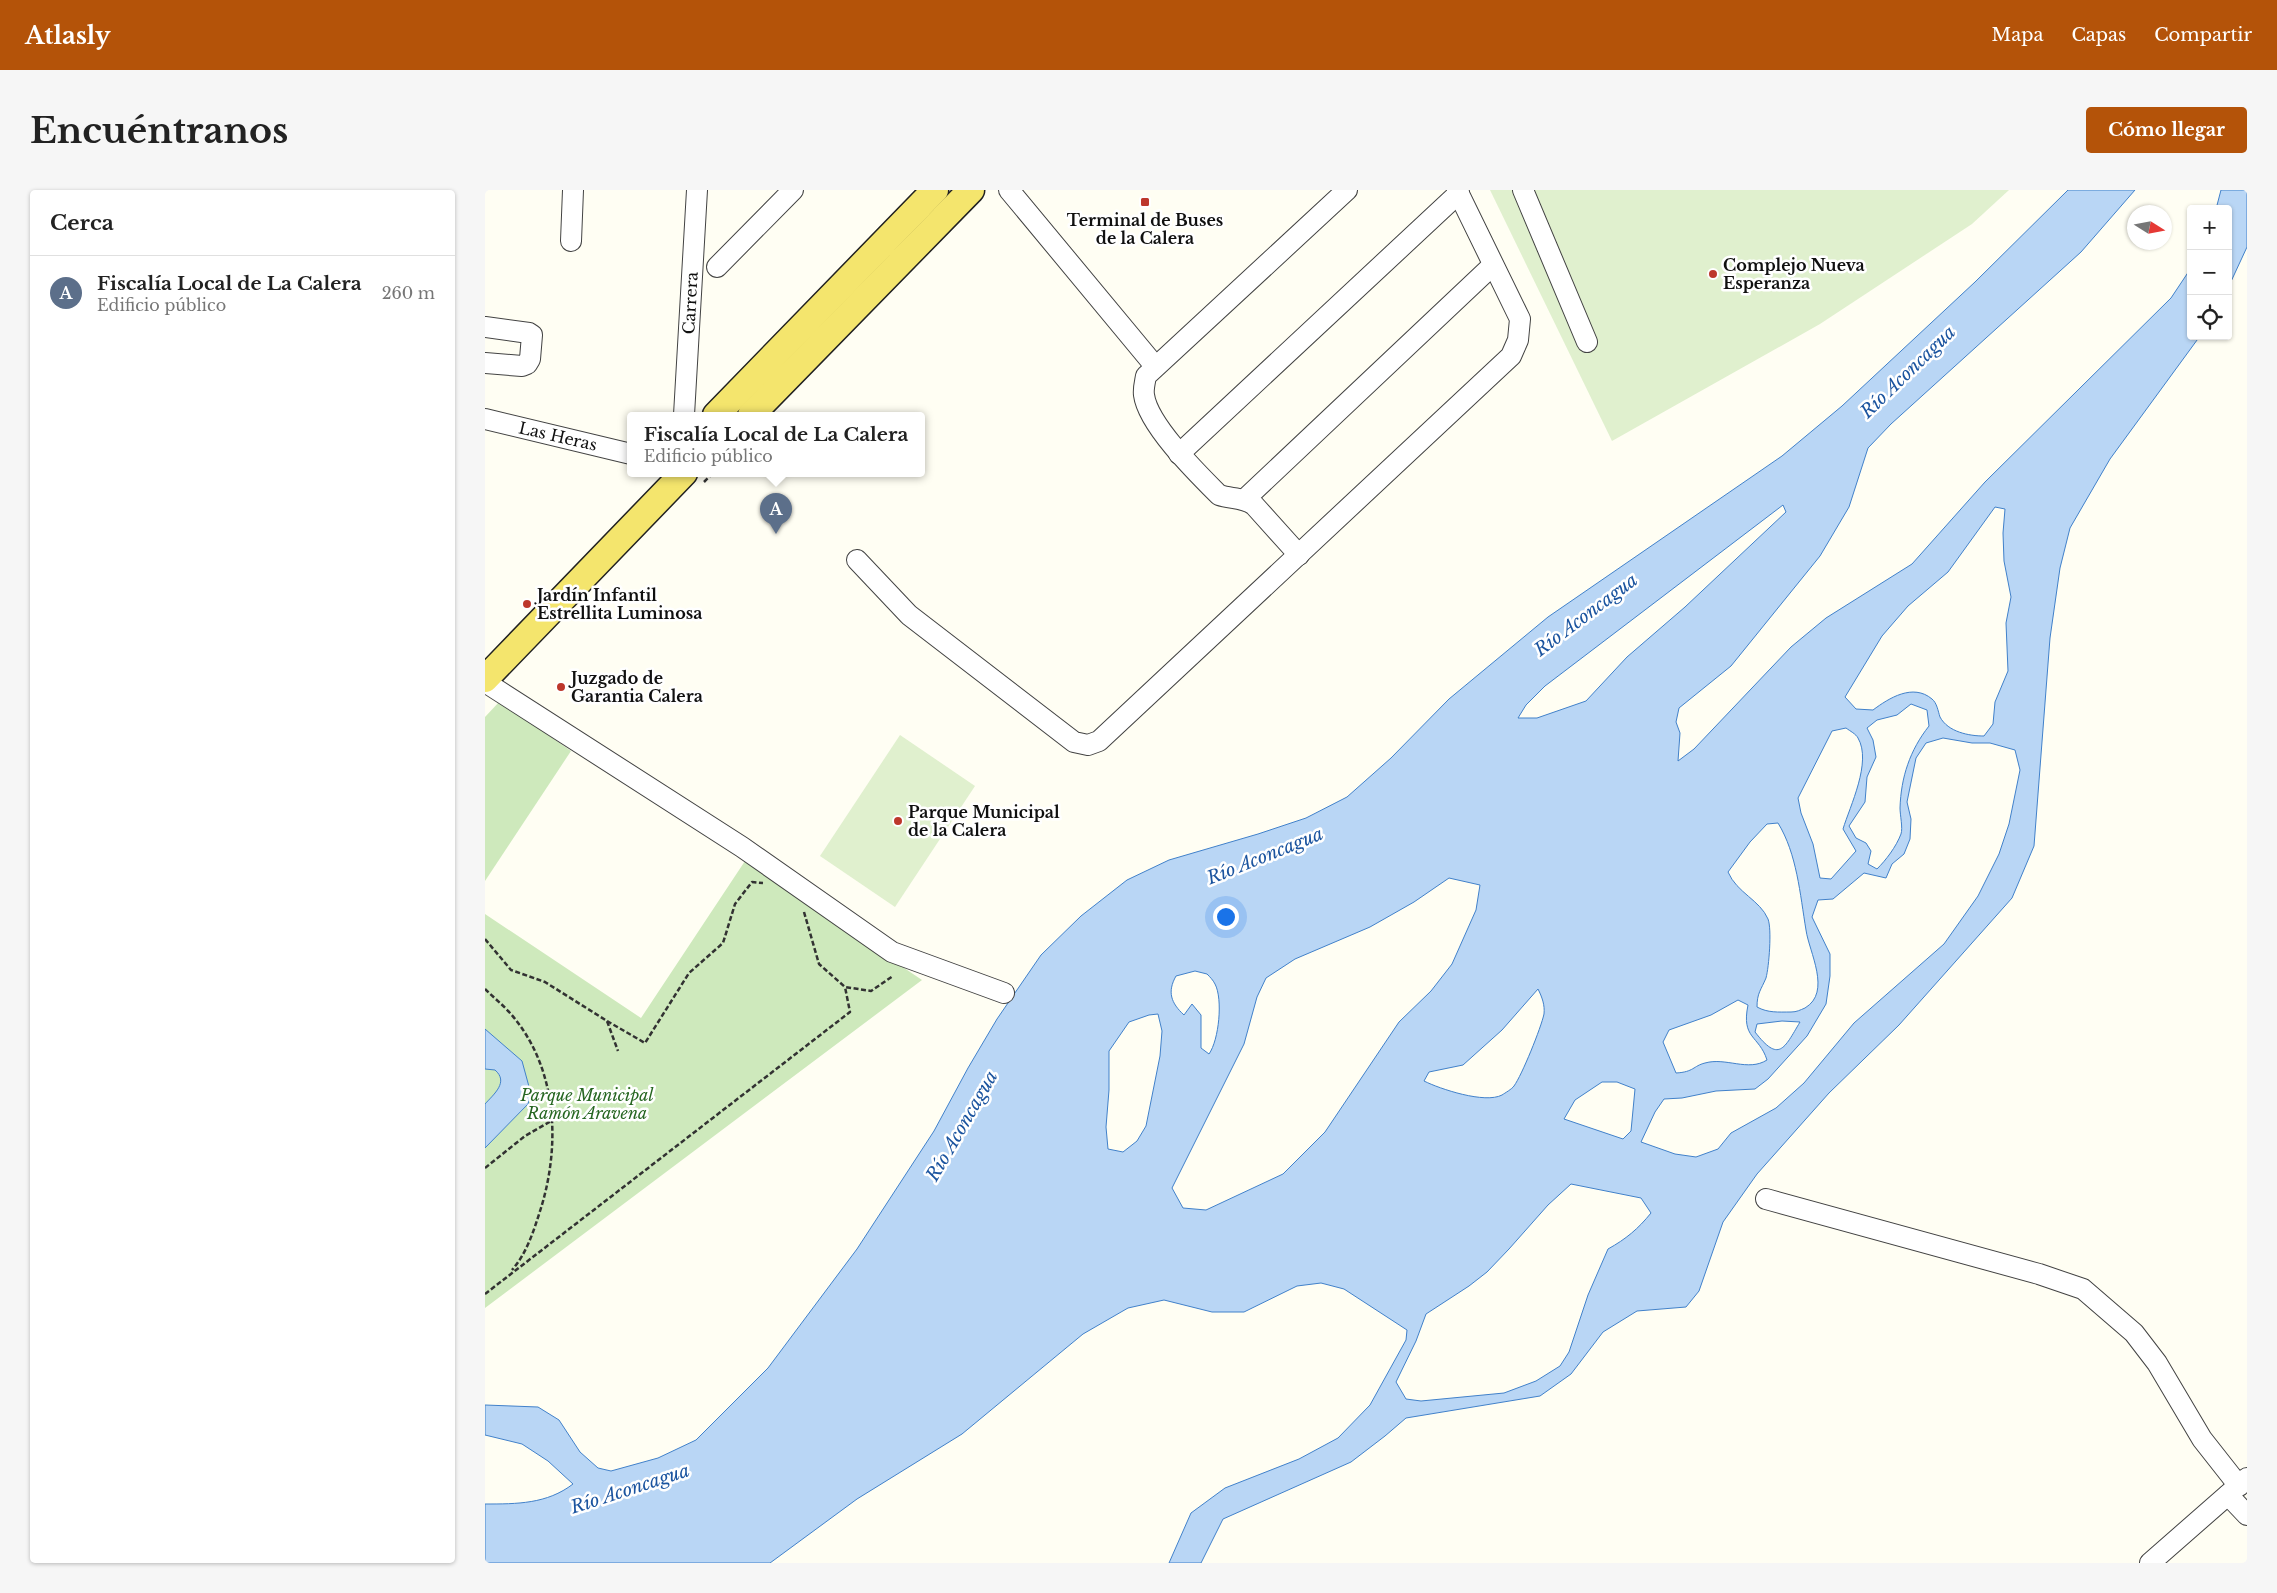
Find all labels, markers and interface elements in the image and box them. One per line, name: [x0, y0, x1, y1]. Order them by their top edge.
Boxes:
text: Atlasly: [25, 21, 111, 50]
text: Mapa: [1992, 24, 2043, 46]
text: Capas: [2071, 24, 2126, 46]
text: Compartir: [2154, 24, 2252, 46]
button: Cómo llegar: [2086, 107, 2247, 153]
text: Encuéntranos: [30, 109, 288, 152]
marker: Terminal de Buses de la Calera: [1139, 196, 1151, 208]
north arrow: [2127, 205, 2172, 250]
map controls: [2187, 205, 2232, 340]
button: +: [2187, 205, 2232, 250]
text: Cerca: [50, 210, 114, 236]
place label: Terminal de Buses de la Calera: [1067, 210, 1223, 248]
button: −: [2187, 250, 2232, 295]
place label: Complejo Nueva Esperanza: [1723, 255, 1865, 293]
marker: Complejo Nueva Esperanza: [1707, 268, 1719, 280]
street label: Carrera: [678, 271, 702, 335]
text: Fiscalía Local de La Calera: [97, 272, 362, 295]
text: A: [60, 283, 72, 303]
text: 260 m: [382, 283, 435, 303]
text: Edificio público: [97, 295, 226, 315]
button: locate: [2187, 295, 2232, 340]
water label: Río Aconcagua: [1855, 321, 1960, 424]
popup: [627, 412, 925, 477]
street label: Las Heras: [517, 417, 599, 455]
text: Fiscalía Local de La Calera: [644, 423, 908, 446]
text: Edificio público: [644, 446, 773, 466]
pin: A: [760, 493, 792, 534]
water label: Río Aconcagua: [1529, 569, 1642, 662]
place label: Jardín Infantil Estrellita Luminosa: [534, 585, 702, 623]
marker: Jardín Infantil Estrellita Luminosa: [521, 598, 533, 610]
place label: Juzgado de Garantia Calera: [568, 668, 703, 706]
marker: Juzgado de Garantia Calera: [555, 681, 567, 693]
place label: Parque Municipal de la Calera: [908, 802, 1060, 840]
marker: Parque Municipal de la Calera: [892, 815, 904, 827]
water label: Río Aconcagua: [1203, 823, 1326, 890]
your location: [1213, 904, 1239, 930]
water label: Río Aconcagua: [921, 1067, 1002, 1186]
park label: Parque Municipal Ramón Aravena: [520, 1085, 654, 1123]
water label: Río Aconcagua: [567, 1459, 692, 1519]

